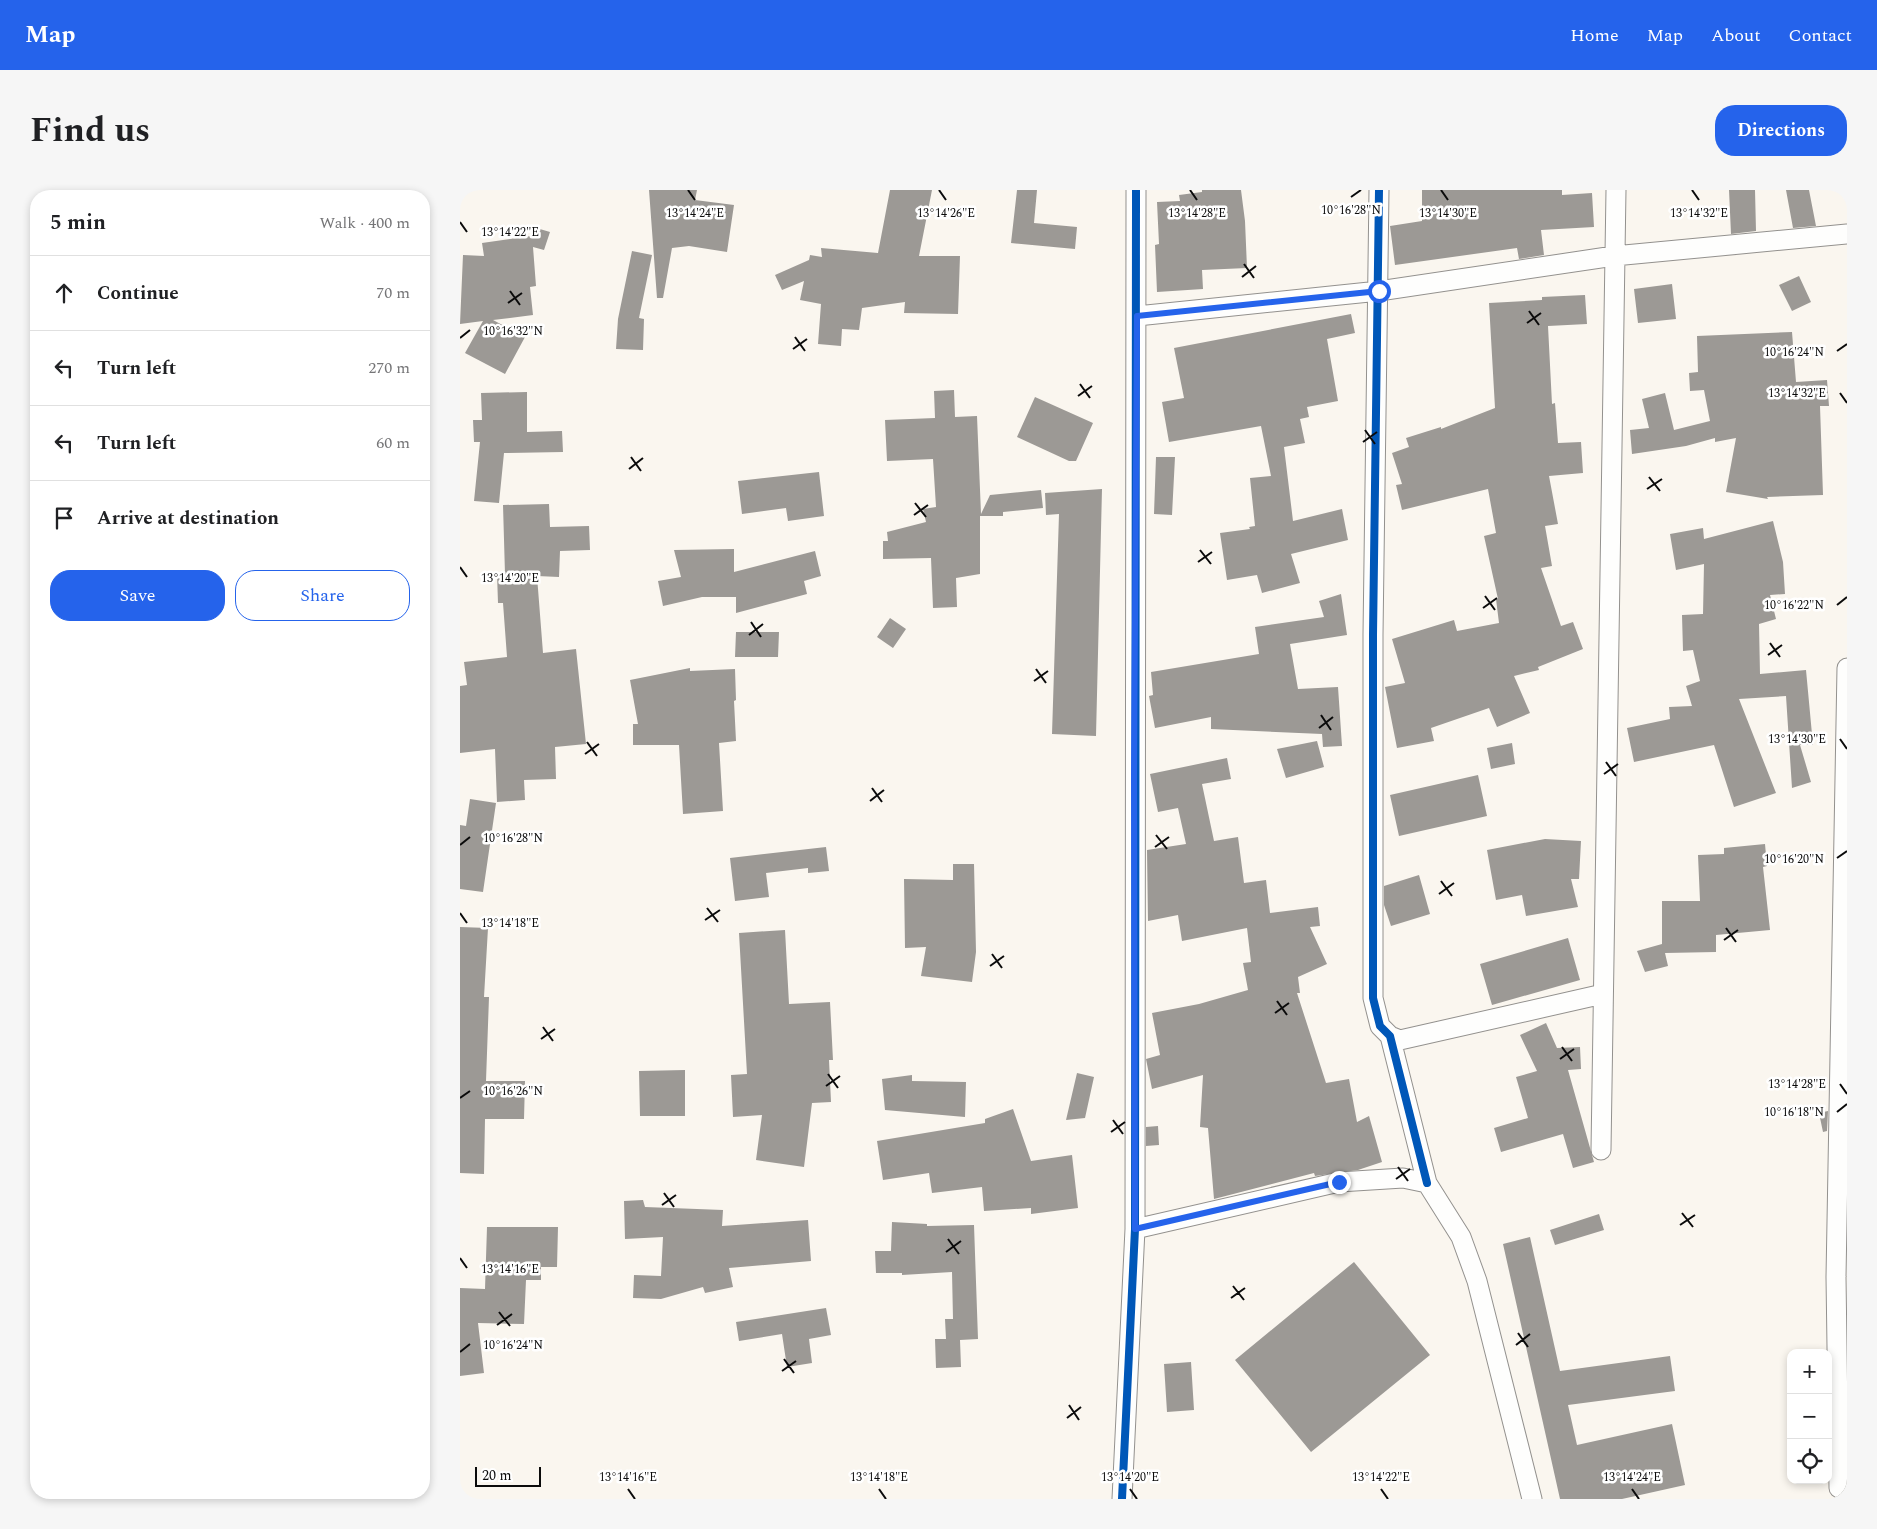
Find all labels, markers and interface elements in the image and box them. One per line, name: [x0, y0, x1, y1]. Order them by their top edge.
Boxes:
text: Map: [25, 17, 75, 53]
text: Home: [1570, 22, 1619, 49]
text: Map: [1647, 22, 1683, 49]
text: About: [1711, 22, 1761, 49]
text: Contact: [1789, 22, 1852, 49]
text: Find us: [30, 104, 150, 157]
button: Directions: [1715, 105, 1847, 156]
text: 10°16'28"N: [1321, 201, 1381, 220]
text: 13°14'24"E: [666, 204, 724, 223]
text: 13°14'26"E: [917, 204, 975, 223]
text: 13°14'28"E: [1168, 204, 1226, 223]
text: 13°14'30"E: [1419, 204, 1477, 223]
text: 13°14'32"E: [1670, 204, 1728, 223]
text: 5 min: [50, 207, 106, 239]
text: Walk · 400 m: [319, 211, 410, 235]
text: 13°14'22"E: [481, 223, 539, 242]
icon: ahead: [50, 279, 78, 307]
text: Continue: [97, 279, 179, 308]
route start: [1368, 280, 1391, 303]
text: 70 m: [376, 281, 410, 305]
text: 10°16'32"N: [483, 322, 543, 341]
text: 10°16'24"N: [1764, 343, 1824, 362]
icon: left: [50, 354, 78, 382]
text: Turn left: [97, 354, 176, 383]
text: 270 m: [368, 356, 410, 380]
text: 13°14'32"E: [1768, 384, 1826, 403]
icon: left: [50, 429, 78, 457]
text: Turn left: [97, 429, 176, 458]
text: 60 m: [376, 431, 410, 455]
icon: arrive: [50, 504, 78, 532]
text: Arrive at destination: [97, 504, 279, 533]
text: 13°14'20"E: [481, 569, 539, 588]
button: Save: [50, 570, 225, 621]
button: Share: [235, 570, 410, 621]
text: 10°16'22"N: [1764, 596, 1824, 615]
text: 13°14'30"E: [1768, 730, 1826, 749]
text: 10°16'28"N: [483, 829, 543, 848]
text: 10°16'20"N: [1764, 850, 1824, 869]
text: 13°14'18"E: [481, 914, 539, 933]
text: 13°14'28"E: [1768, 1075, 1826, 1094]
text: 10°16'26"N: [483, 1082, 543, 1101]
text: 10°16'18"N: [1764, 1103, 1824, 1122]
route end: [1328, 1171, 1351, 1194]
text: 13°14'16"E: [481, 1260, 539, 1279]
text: 10°16'24"N: [483, 1336, 543, 1355]
map controls: [1787, 1349, 1832, 1484]
button: +: [1787, 1349, 1832, 1394]
button: −: [1787, 1394, 1832, 1439]
button: locate: [1787, 1439, 1832, 1484]
scale bar: [475, 1464, 541, 1487]
text: 20 m: [482, 1465, 512, 1486]
text: 13°14'16"E: [599, 1468, 657, 1487]
text: 13°14'18"E: [850, 1468, 908, 1487]
text: 13°14'20"E: [1101, 1468, 1159, 1487]
text: 13°14'22"E: [1352, 1468, 1410, 1487]
text: 13°14'24"E: [1603, 1468, 1661, 1487]

